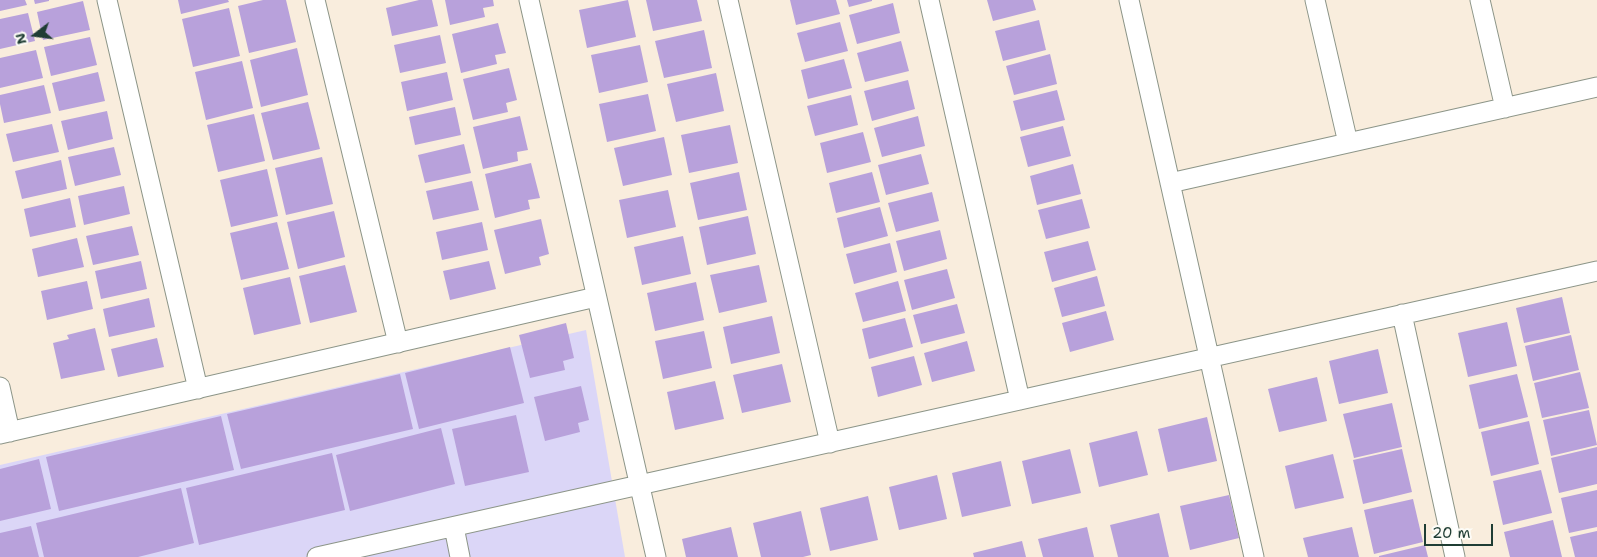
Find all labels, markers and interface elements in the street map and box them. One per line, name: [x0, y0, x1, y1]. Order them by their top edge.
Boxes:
north arrow: [10, 10, 60, 60]
text: N: [10, 31, 31, 47]
scale bar: [1427, 514, 1496, 546]
text: 20 m: [1432, 523, 1471, 543]

